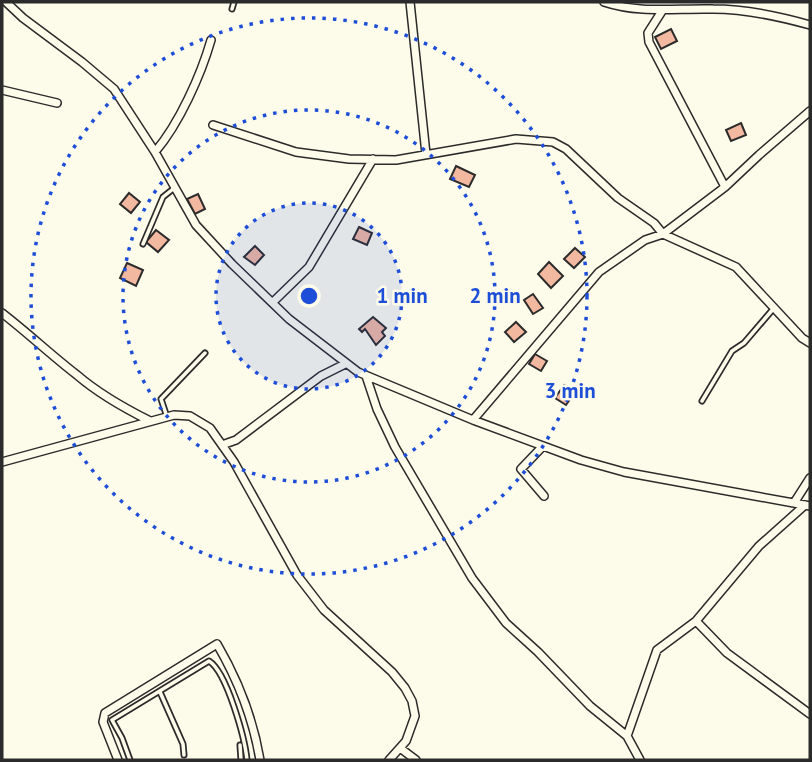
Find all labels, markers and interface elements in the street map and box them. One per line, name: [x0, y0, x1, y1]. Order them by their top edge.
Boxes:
text: 1 min: [376, 282, 428, 309]
text: 2 min: [469, 282, 521, 309]
centre of rings: [297, 284, 321, 308]
text: 3 min: [544, 377, 596, 404]

